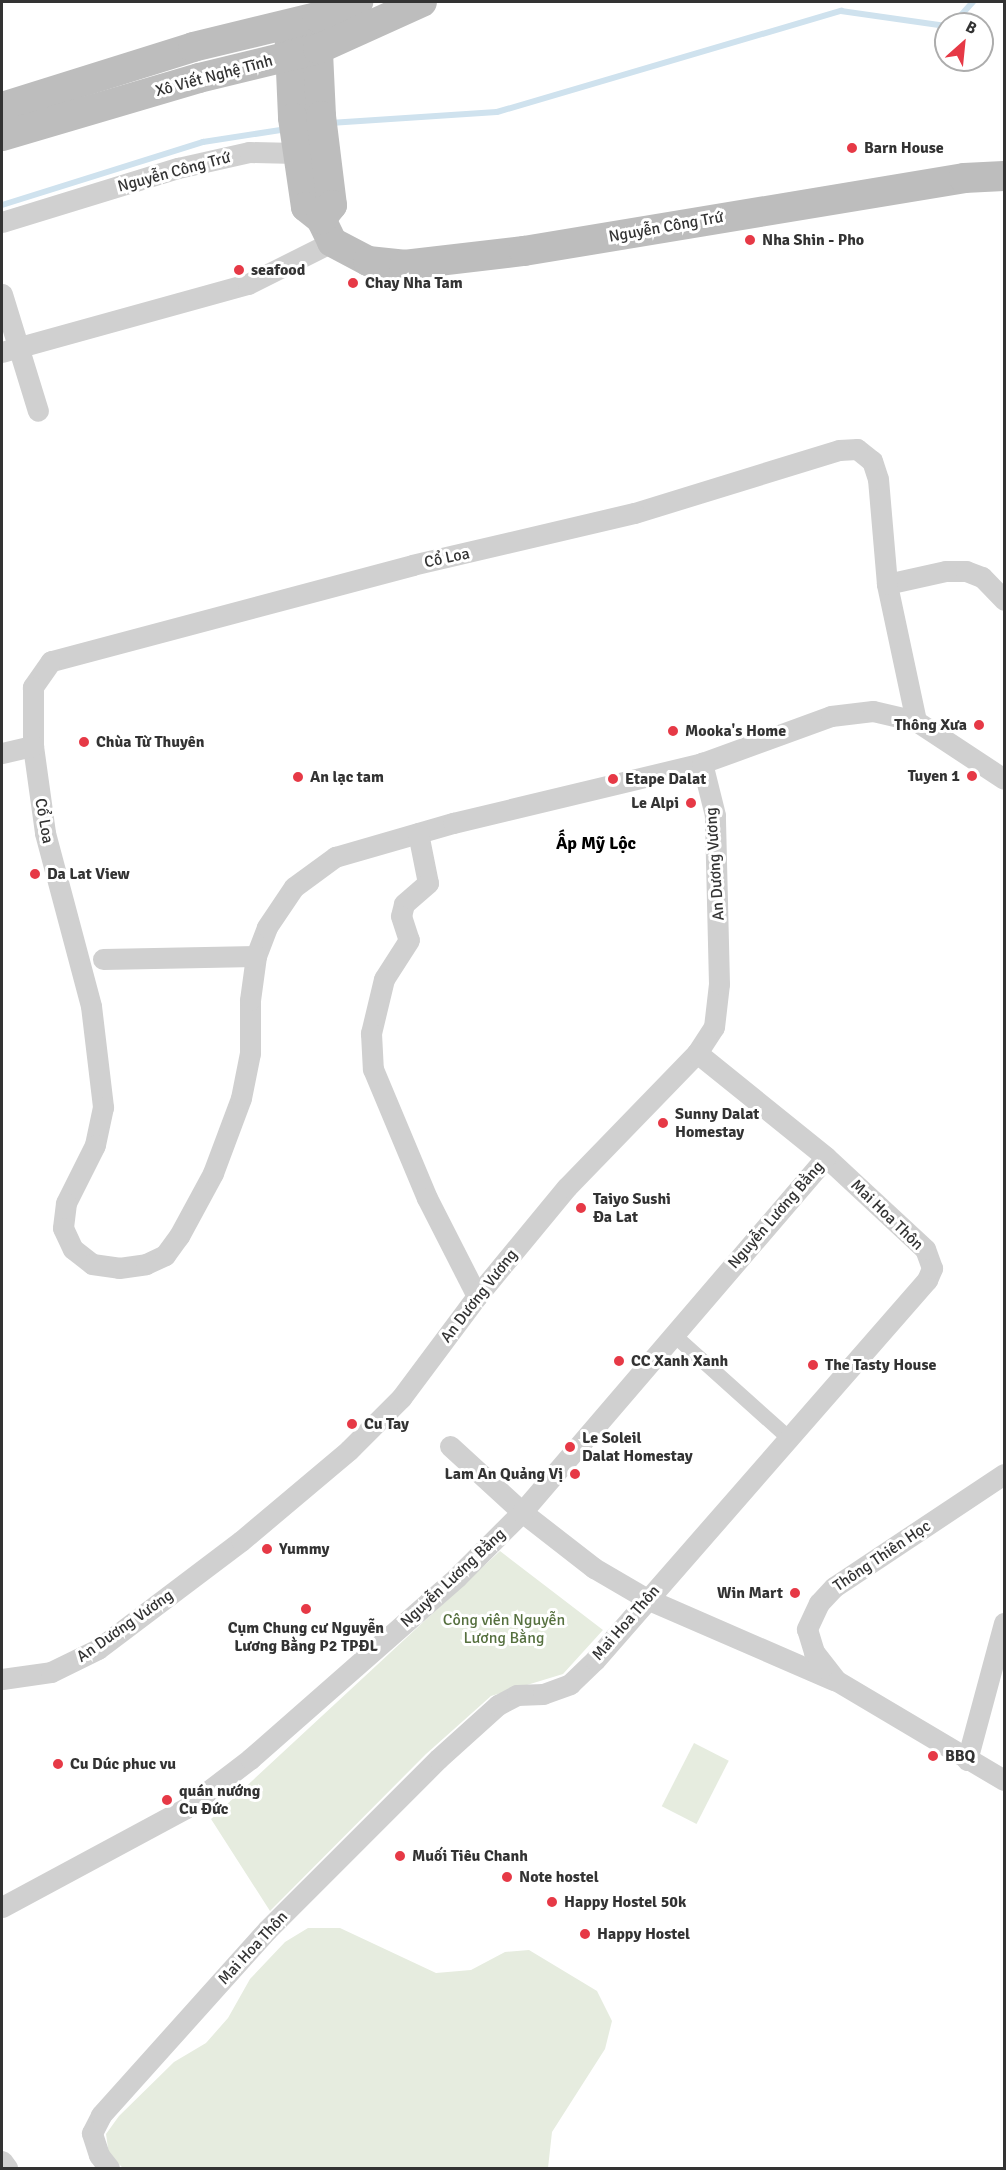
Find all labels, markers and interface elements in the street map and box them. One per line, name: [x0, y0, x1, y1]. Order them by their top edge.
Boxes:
north arrow: [934, 12, 994, 72]
text: B: [962, 17, 980, 39]
street label: Xô Viết Nghệ Tĩnh: [153, 51, 275, 101]
place label: Barn House: [864, 138, 944, 158]
marker: Barn House: [845, 141, 859, 155]
street label: Nguyễn Công Trứ: [115, 148, 233, 196]
street label: Nguyễn Công Trứ: [607, 207, 725, 247]
place label: Nha Shin - Pho: [762, 230, 864, 250]
marker: Nha Shin - Pho: [743, 233, 757, 247]
place label: seafood: [251, 260, 305, 280]
marker: seafood: [232, 263, 246, 277]
place label: Chay Nha Tam: [365, 273, 463, 293]
marker: Chay Nha Tam: [346, 276, 360, 290]
street label: Cổ Loa: [423, 544, 471, 572]
place label: Thông Xưa: [894, 715, 967, 735]
marker: Thông Xưa: [972, 718, 986, 732]
place label: Mooka's Home: [685, 721, 786, 741]
marker: Mooka's Home: [666, 724, 680, 738]
place label: Chùa Từ Thuyên: [96, 732, 205, 752]
marker: Chùa Từ Thuyên: [77, 735, 91, 749]
place label: Tuyen 1: [908, 766, 960, 786]
place label: An lạc tam: [310, 767, 384, 787]
place label: Etape Dalat: [625, 769, 706, 789]
marker: Tuyen 1: [965, 769, 979, 783]
marker: An lạc tam: [291, 770, 305, 784]
marker: Etape Dalat: [606, 772, 620, 786]
place label: Le Alpi: [631, 793, 679, 813]
marker: Le Alpi: [684, 796, 698, 810]
street label: Cổ Loa: [31, 797, 57, 845]
street label: An Dương Vương: [701, 807, 729, 921]
district label: Ấp Mỹ Lộc: [556, 832, 636, 854]
place label: Da Lat View: [47, 864, 130, 884]
marker: Da Lat View: [28, 867, 42, 881]
place label: Sunny Dalat Homestay: [675, 1104, 759, 1142]
marker: Sunny Dalat Homestay: [656, 1116, 670, 1130]
street label: Nguyễn Lương Bằng: [724, 1157, 828, 1273]
street label: Mai Hoa Thôn: [847, 1176, 927, 1254]
place label: Taiyo Sushi Đa Lat: [593, 1189, 671, 1227]
marker: Taiyo Sushi Đa Lat: [574, 1201, 588, 1215]
street label: An Dương Vương: [437, 1245, 521, 1347]
place label: CC Xanh Xanh: [631, 1351, 728, 1371]
marker: CC Xanh Xanh: [612, 1354, 626, 1368]
place label: The Tasty House: [825, 1355, 936, 1375]
marker: The Tasty House: [806, 1358, 820, 1372]
place label: Cu Tay: [364, 1414, 409, 1434]
marker: Cu Tay: [345, 1417, 359, 1431]
place label: Le Soleil Dalat Homestay: [582, 1428, 693, 1466]
marker: Le Soleil Dalat Homestay: [563, 1440, 577, 1454]
place label: Lam An Quảng Vị: [444, 1464, 563, 1484]
marker: Lam An Quảng Vị: [568, 1467, 582, 1481]
street label: Thông Thiên Học: [830, 1516, 934, 1596]
street label: Nguyễn Lương Bằng: [397, 1524, 509, 1632]
place label: Yummy: [279, 1539, 329, 1559]
marker: Yummy: [260, 1542, 274, 1556]
street label: Mai Hoa Thôn: [588, 1581, 664, 1665]
place label: Win Mart: [717, 1583, 783, 1603]
street label: An Dương Vương: [73, 1586, 177, 1666]
marker: Win Mart: [788, 1586, 802, 1600]
marker: Cụm Chung cư Nguyễn Lương Bằng P2 TPĐL: [299, 1602, 313, 1616]
park label: Công viên Nguyễn Lương Bằng: [443, 1610, 565, 1648]
place label: Cụm Chung cư Nguyễn Lương Bằng P2 TPĐL: [228, 1618, 384, 1656]
place label: BBQ: [945, 1746, 975, 1766]
marker: BBQ: [926, 1749, 940, 1763]
place label: Cu Dúc phuc vu: [70, 1754, 176, 1774]
marker: Cu Dúc phuc vu: [51, 1757, 65, 1771]
place label: quán nướng Cu Đức: [179, 1781, 260, 1819]
marker: quán nướng Cu Đức: [160, 1793, 174, 1807]
place label: Muối Tiêu Chanh: [412, 1846, 528, 1866]
marker: Muối Tiêu Chanh: [393, 1849, 407, 1863]
place label: Note hostel: [519, 1867, 599, 1887]
marker: Note hostel: [500, 1870, 514, 1884]
place label: Happy Hostel 50k: [564, 1892, 686, 1912]
marker: Happy Hostel 50k: [545, 1895, 559, 1909]
street label: Mai Hoa Thôn: [214, 1907, 292, 1989]
place label: Happy Hostel: [597, 1924, 690, 1944]
marker: Happy Hostel: [578, 1927, 592, 1941]

